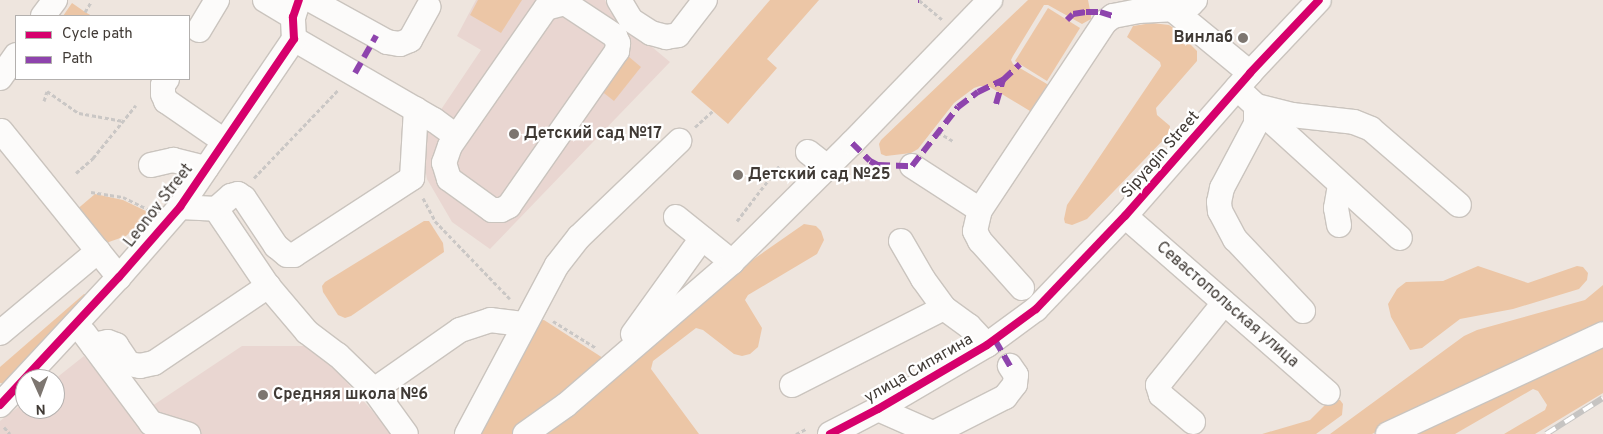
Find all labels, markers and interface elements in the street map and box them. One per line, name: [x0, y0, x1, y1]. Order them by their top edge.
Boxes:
legend: [15, 15, 190, 80]
text: Cycle path: [62, 25, 133, 44]
place label: Винлаб: [1174, 28, 1233, 48]
marker: Винлаб: [1237, 32, 1249, 44]
text: Path: [62, 50, 93, 69]
street label: Sipyagin Street: [1118, 107, 1204, 203]
place label: Детский сад №17: [524, 124, 662, 144]
marker: Детский сад №17: [508, 128, 520, 140]
street label: Leonov Street: [120, 160, 198, 252]
place label: Детский сад №25: [748, 165, 890, 185]
marker: Детский сад №25: [732, 169, 744, 181]
street label: Севастопольская улица: [1152, 238, 1302, 372]
street label: улица Сипягина: [861, 330, 977, 408]
north arrow: [15, 369, 65, 419]
place label: Средняя школа №6: [273, 385, 428, 405]
marker: Средняя школа №6: [257, 389, 269, 401]
text: N: [35, 400, 46, 417]

